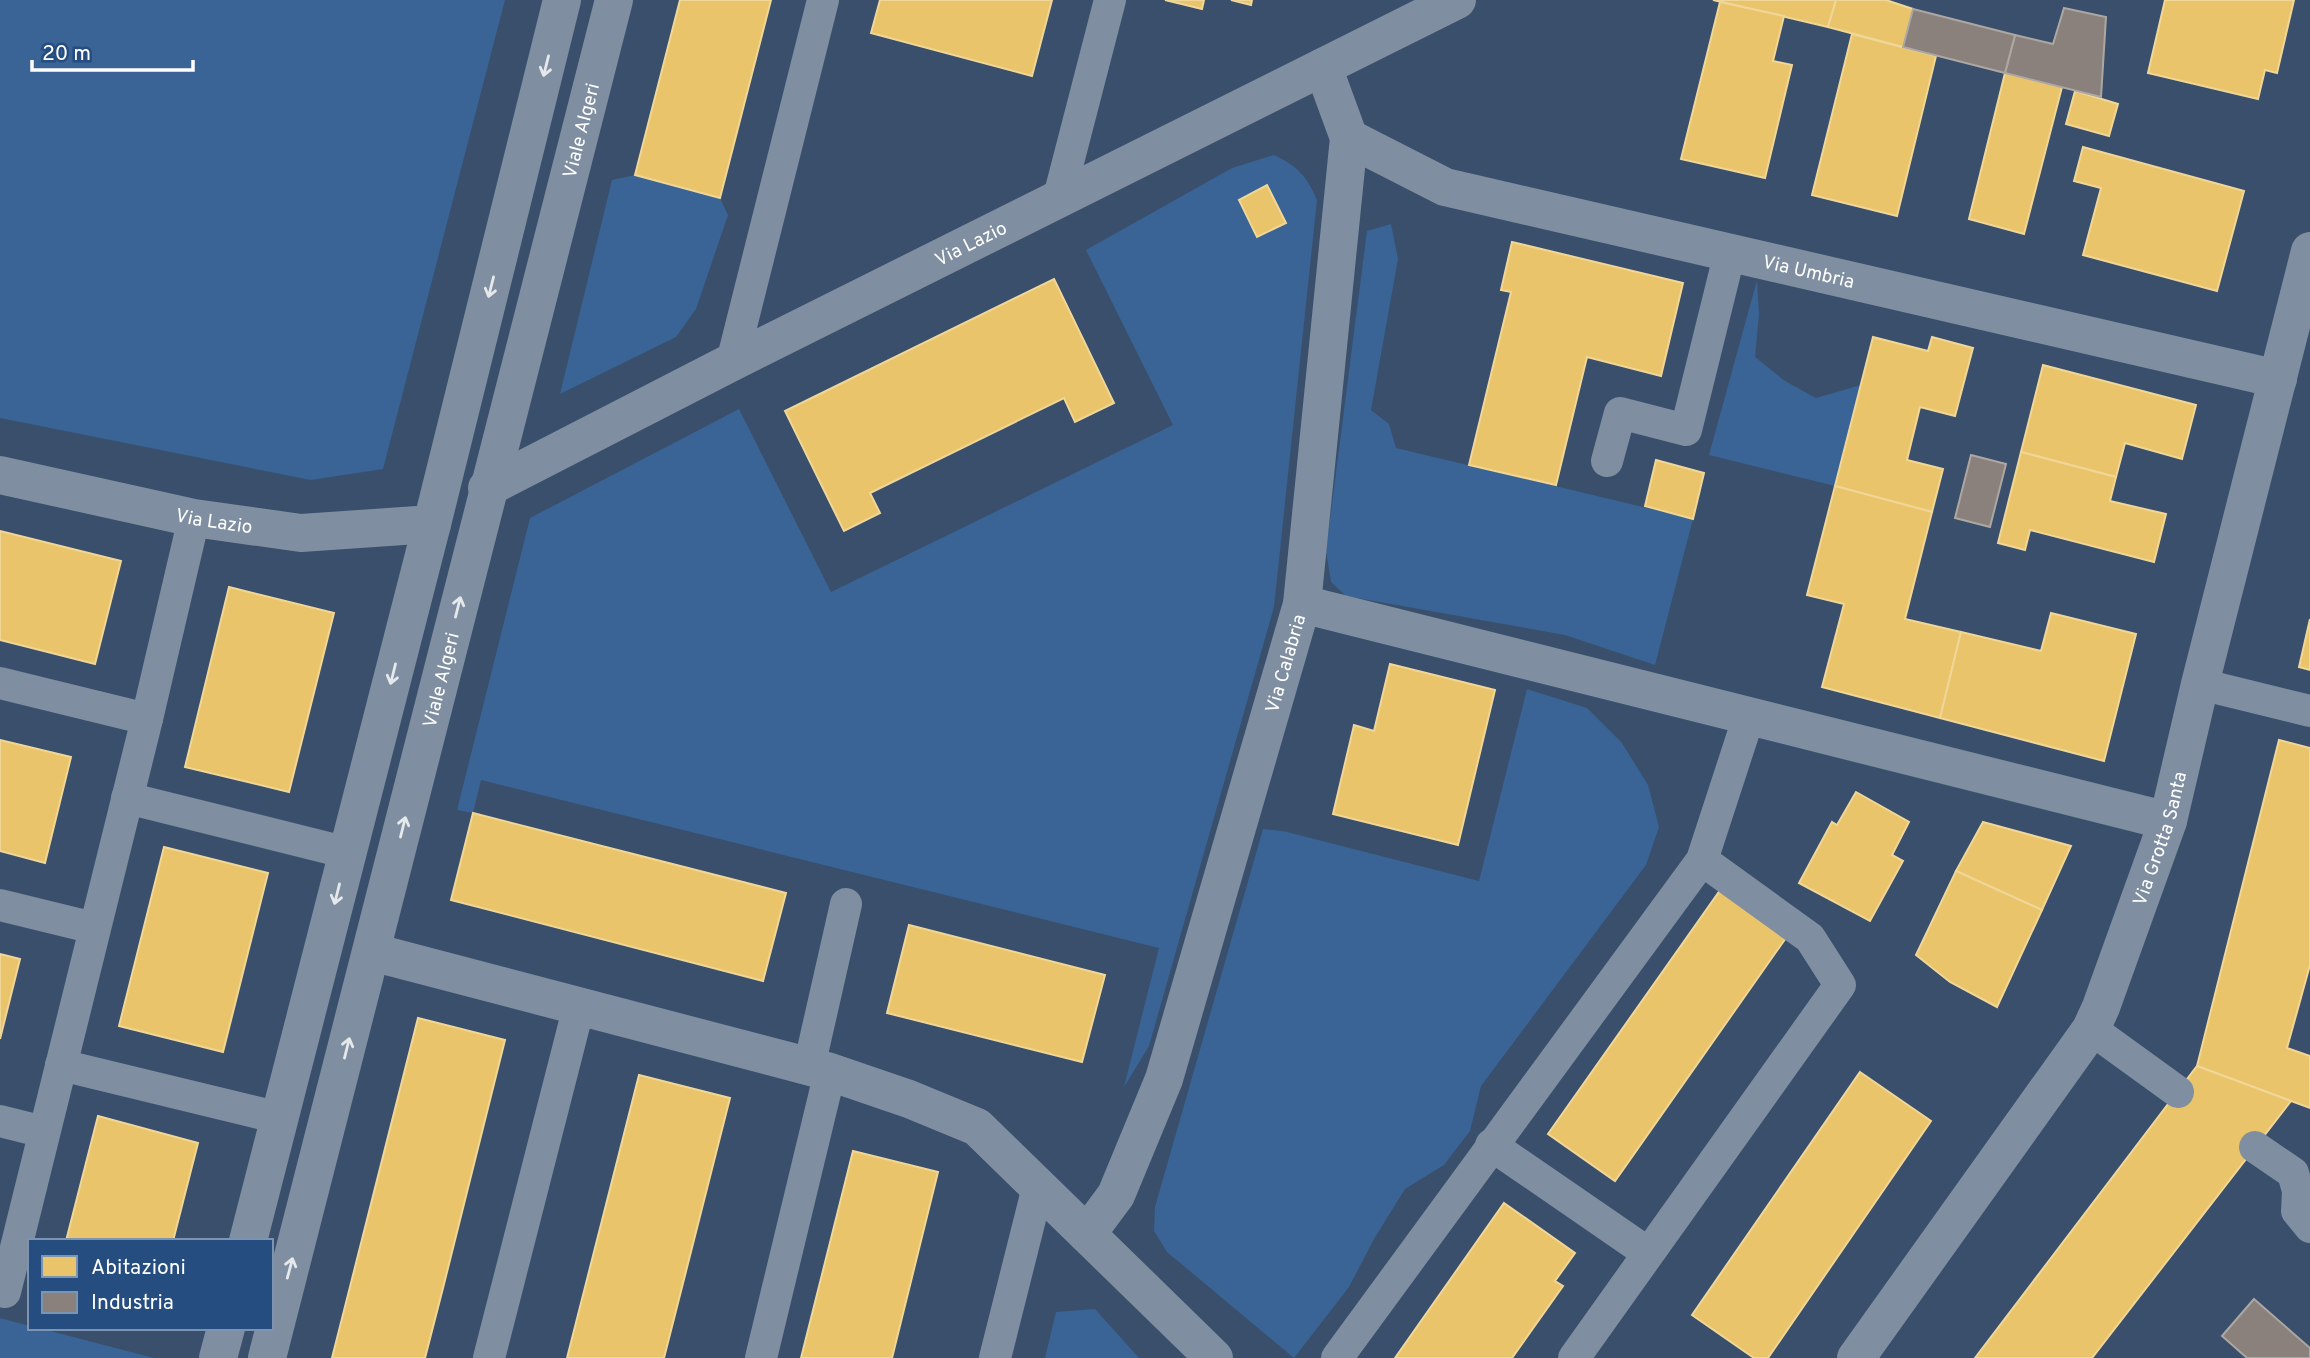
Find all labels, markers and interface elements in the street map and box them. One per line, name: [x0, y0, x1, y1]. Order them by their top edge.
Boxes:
scale bar: [32, 28, 192, 72]
text: 20 m: [42, 41, 91, 68]
one-way arrow: [539, 54, 552, 77]
street label: Viale Algeri: [559, 81, 606, 181]
street label: Via Lazio: [931, 217, 1011, 273]
street label: Via Umbria: [1760, 251, 1857, 295]
one-way arrow: [484, 275, 497, 298]
street label: Via Lazio: [173, 504, 254, 540]
one-way arrow: [452, 596, 465, 619]
street label: Via Calabria: [1261, 612, 1312, 716]
street label: Viale Algeri: [419, 630, 466, 730]
one-way arrow: [386, 662, 399, 685]
street label: Via Grotta Santa: [2128, 769, 2193, 909]
one-way arrow: [397, 817, 410, 839]
one-way arrow: [330, 882, 343, 905]
one-way arrow: [341, 1037, 354, 1060]
legend: [28, 1239, 273, 1330]
text: Abitazioni: [91, 1255, 186, 1282]
one-way arrow: [284, 1257, 297, 1280]
text: Industria: [91, 1290, 174, 1317]

